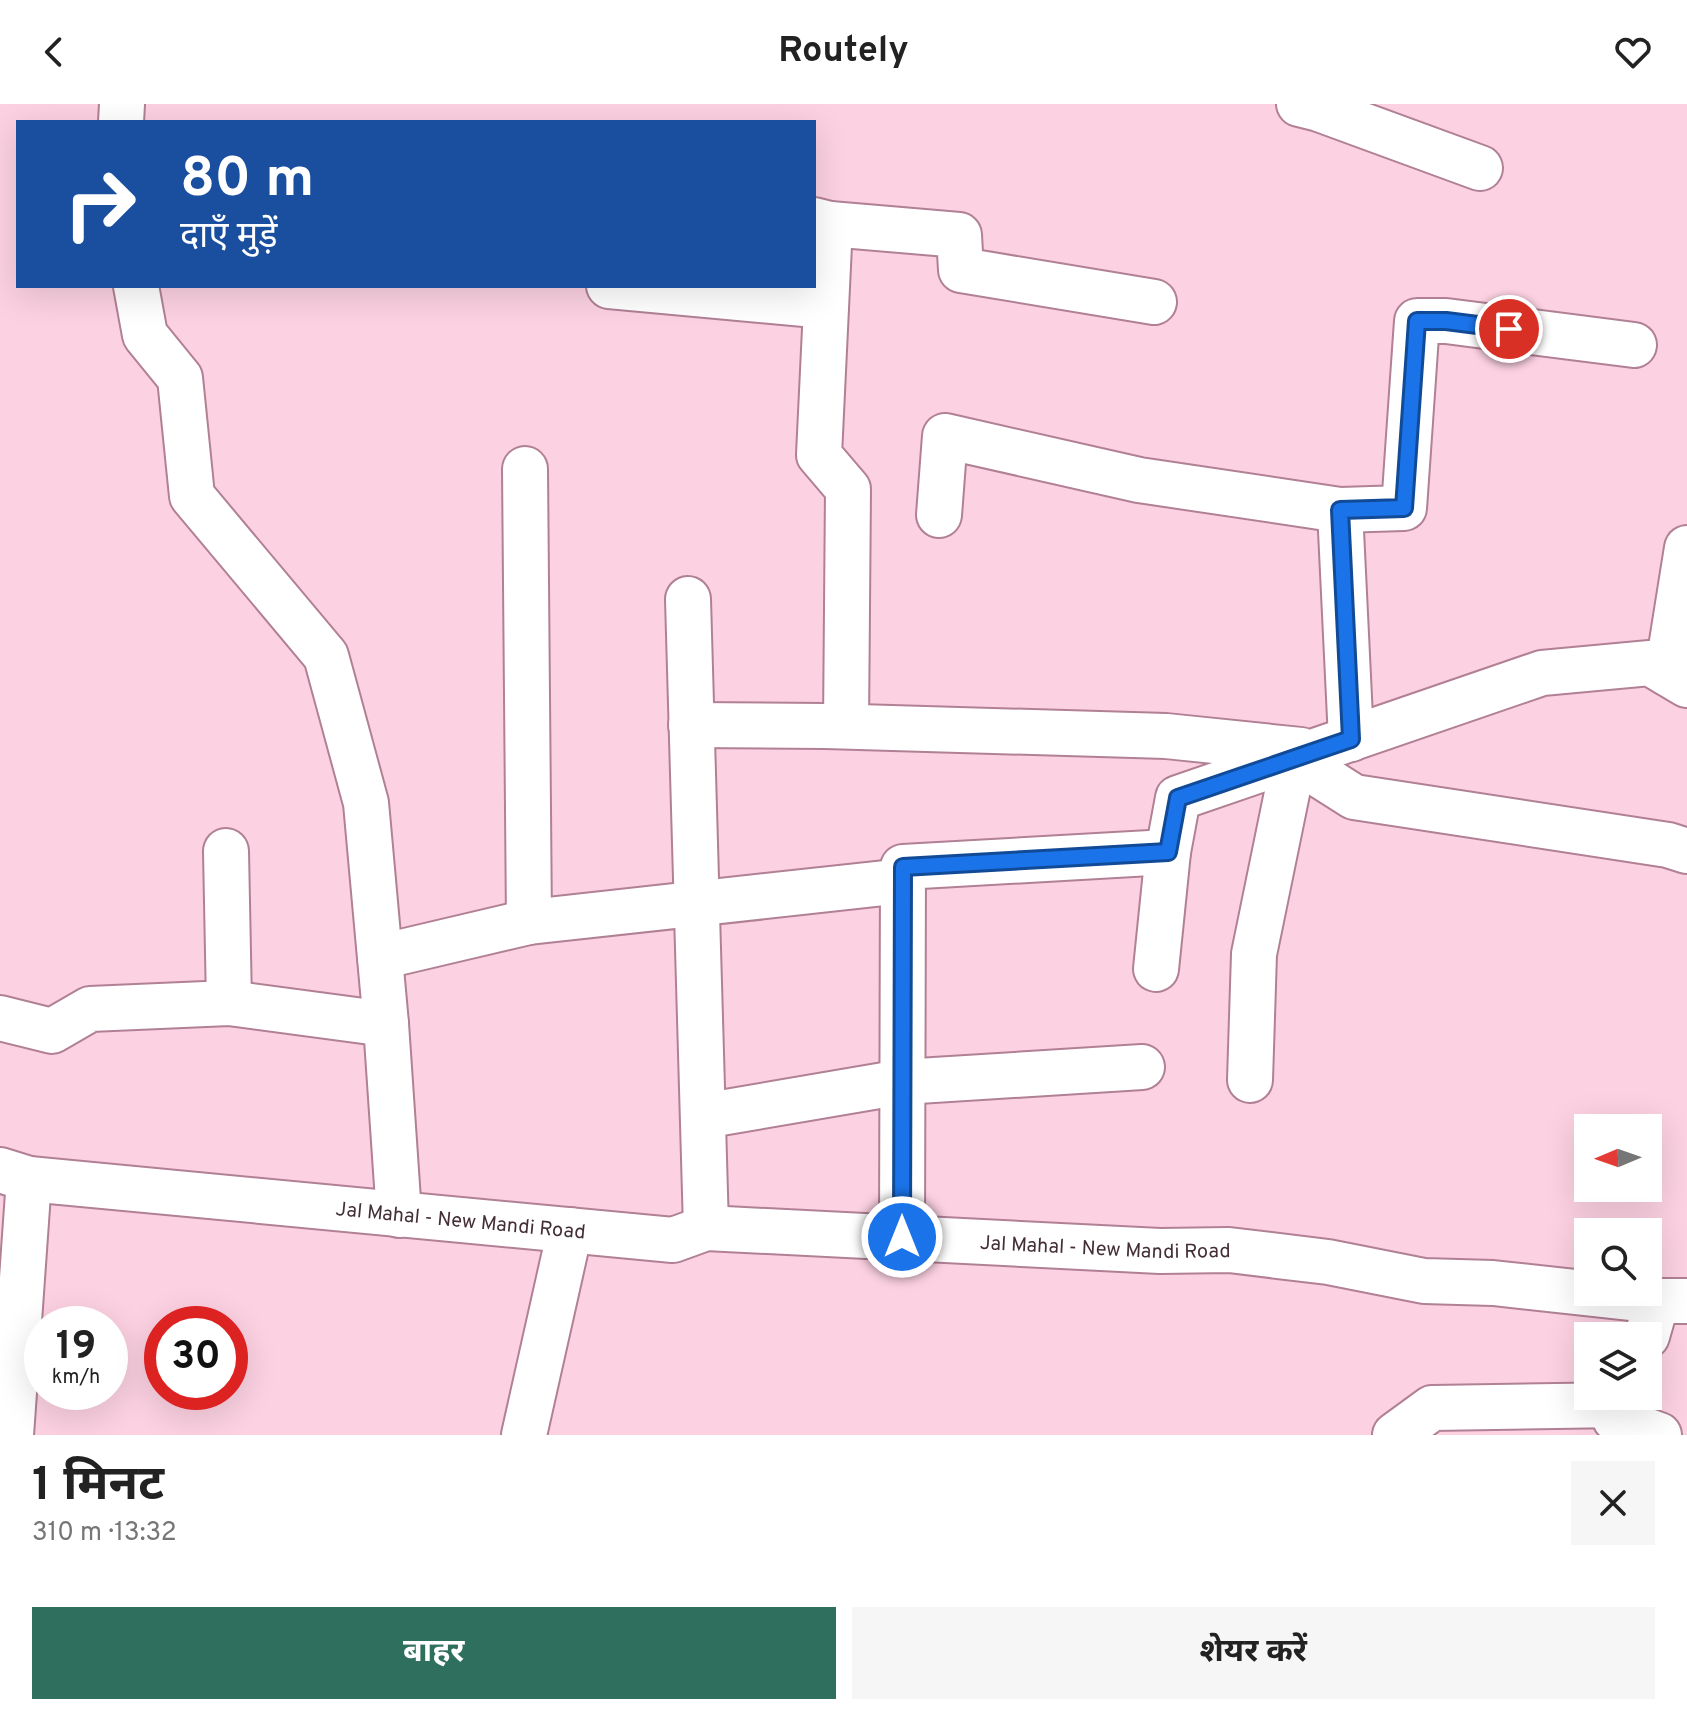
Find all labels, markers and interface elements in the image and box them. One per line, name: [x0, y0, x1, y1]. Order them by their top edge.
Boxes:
text: Routely: [778, 29, 909, 75]
icon: back: [32, 30, 76, 74]
icon: heart: [1611, 30, 1655, 74]
text: 80 m: [180, 146, 314, 216]
icon: right: [48, 152, 152, 256]
text: दाएँ मुड़ें: [180, 215, 278, 261]
pin: [1475, 295, 1543, 363]
icon: arrive: [1487, 307, 1531, 351]
north arrow: [1574, 1114, 1662, 1202]
map controls: [1574, 1114, 1662, 1410]
position arrow: [860, 1195, 944, 1279]
street label: Jal Mahal - New Mandi Road: [334, 1197, 587, 1247]
button: search: [1574, 1218, 1662, 1306]
street label: Jal Mahal - New Mandi Road: [979, 1231, 1231, 1266]
speed limit sign: 30: [144, 1306, 248, 1410]
button: layers: [1574, 1322, 1662, 1410]
text: 19: [56, 1323, 96, 1373]
text: km/h: [52, 1365, 100, 1391]
text: 1 मिनट: [32, 1457, 164, 1517]
button: close: [1571, 1461, 1655, 1545]
text: 310 m · 13:32: [32, 1517, 177, 1550]
button: बाहर: [32, 1607, 836, 1699]
button: शेयर करें: [852, 1607, 1655, 1699]

